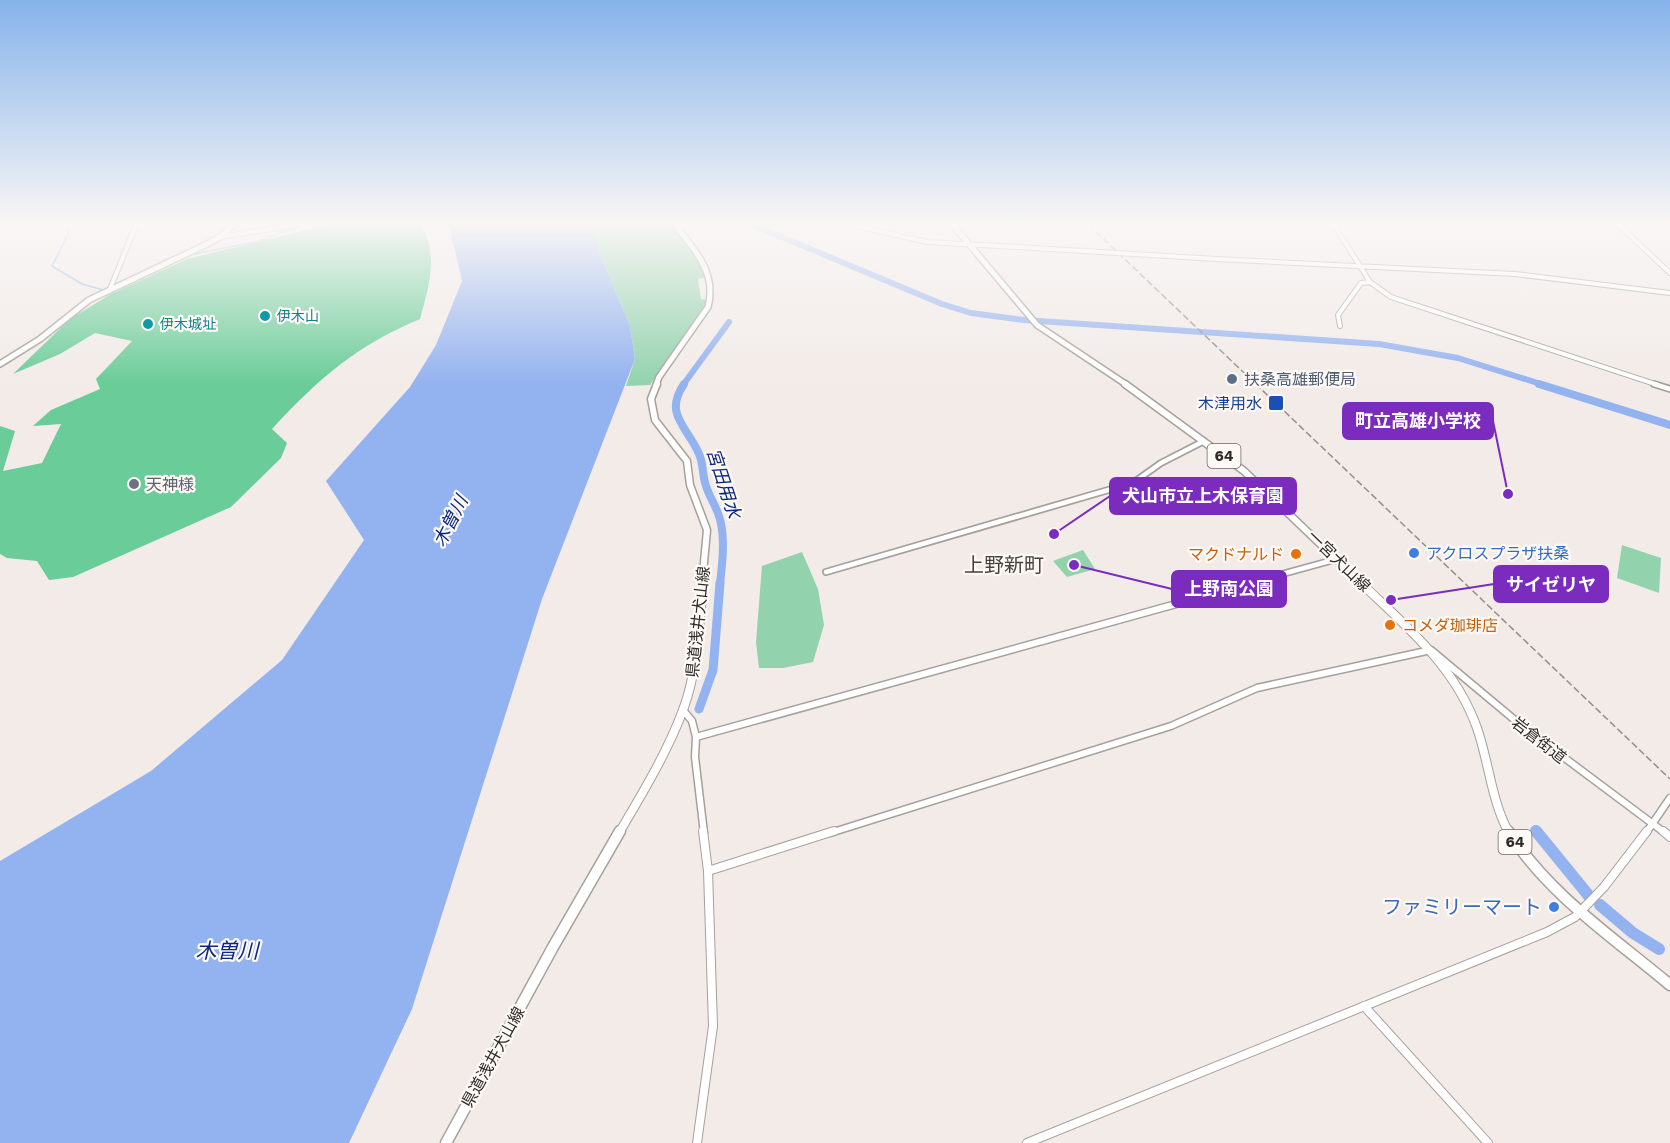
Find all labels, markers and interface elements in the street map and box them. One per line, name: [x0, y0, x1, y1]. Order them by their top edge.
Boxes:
place label: 伊木山: [277, 308, 319, 324]
marker: 伊木山: [258, 309, 272, 323]
place label: 伊木城址: [160, 316, 216, 332]
marker: 伊木城址: [141, 317, 155, 331]
place label: 扶桑高雄郵便局: [1244, 370, 1356, 389]
marker: 扶桑高雄郵便局: [1225, 372, 1239, 386]
place label: 木津用水: [1198, 394, 1262, 413]
marker: 木津用水: [1267, 394, 1285, 412]
callout: 町立高雄小学校: [1343, 403, 1493, 439]
text: 町立高雄小学校: [1355, 410, 1481, 431]
road number: 64: [1208, 444, 1240, 468]
water label: 宮田用水: [703, 446, 746, 522]
place label: 天神様: [146, 475, 194, 494]
marker: 天神様: [127, 477, 141, 491]
callout: 犬山市立上木保育園: [1110, 478, 1296, 514]
text: 犬山市立上木保育園: [1122, 485, 1284, 506]
water label: 木曽川: [428, 490, 473, 550]
street label: 一宮犬山線: [1304, 526, 1374, 596]
place label: アクロスプラザ扶桑: [1426, 544, 1569, 563]
place label: マクドナルド: [1188, 545, 1284, 564]
marker: アクロスプラザ扶桑: [1407, 546, 1421, 560]
marker: マクドナルド: [1289, 547, 1303, 561]
district label: 上野新町: [964, 553, 1044, 577]
street label: 県道浅井犬山線: [683, 565, 713, 679]
callout: サイゼリヤ: [1494, 566, 1608, 602]
callout: 上野南公園: [1172, 571, 1286, 607]
text: サイゼリヤ: [1506, 574, 1596, 595]
text: 上野南公園: [1184, 578, 1274, 599]
place label: コメダ珈琲店: [1402, 616, 1498, 635]
marker: コメダ珈琲店: [1383, 618, 1397, 632]
street label: 岩倉街道: [1508, 713, 1570, 767]
road number: 64: [1498, 830, 1532, 854]
place label: ファミリーマート: [1382, 895, 1542, 919]
marker: ファミリーマート: [1547, 900, 1561, 914]
water label: 木曽川: [196, 938, 260, 963]
street label: 県道浅井犬山線: [458, 1003, 528, 1111]

